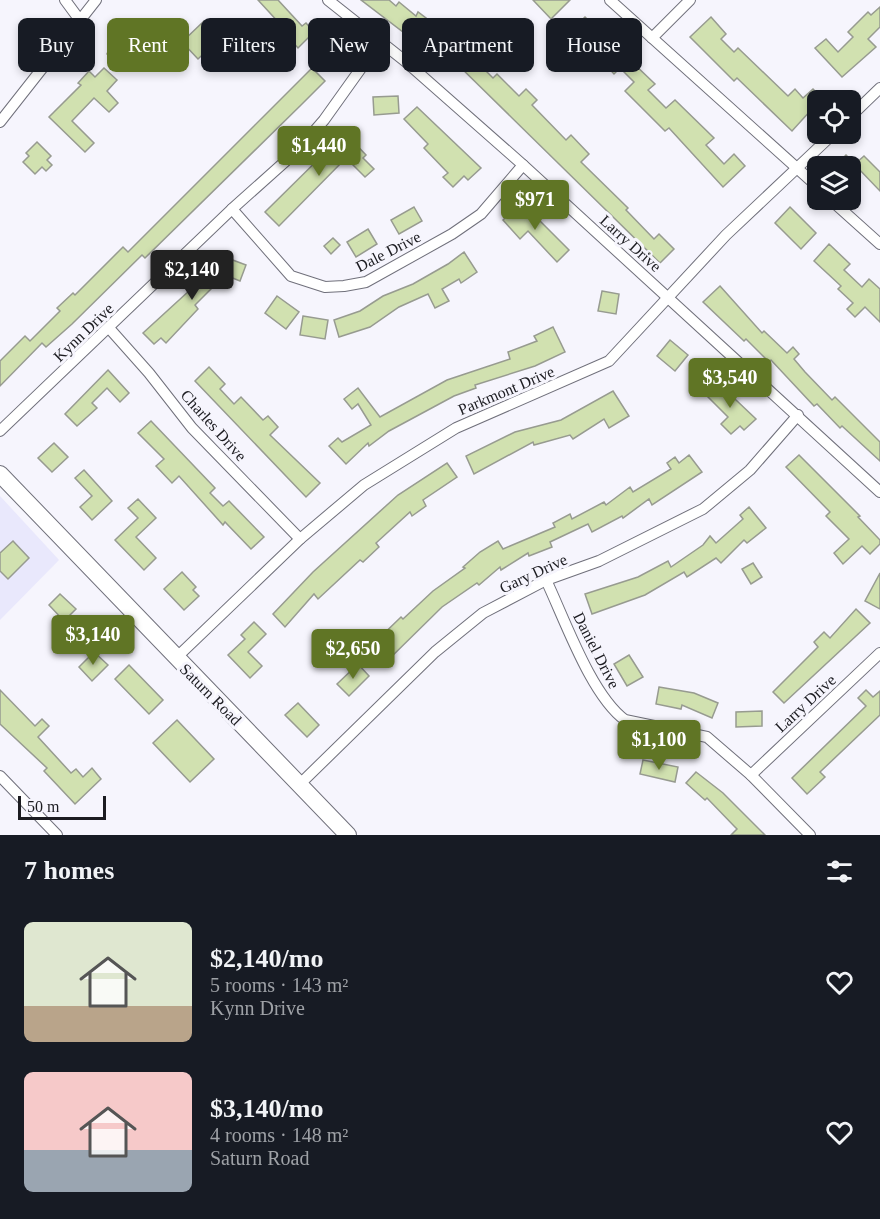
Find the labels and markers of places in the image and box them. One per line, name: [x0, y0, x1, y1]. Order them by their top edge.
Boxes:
pin: $1,440: [270, 126, 368, 177]
pin: $971: [499, 180, 571, 231]
pin: $2,140: [143, 250, 241, 301]
pin: $3,540: [681, 358, 779, 409]
pin: $3,140: [44, 615, 142, 666]
pin: $2,650: [304, 629, 402, 680]
pin: $1,100: [610, 720, 708, 771]

